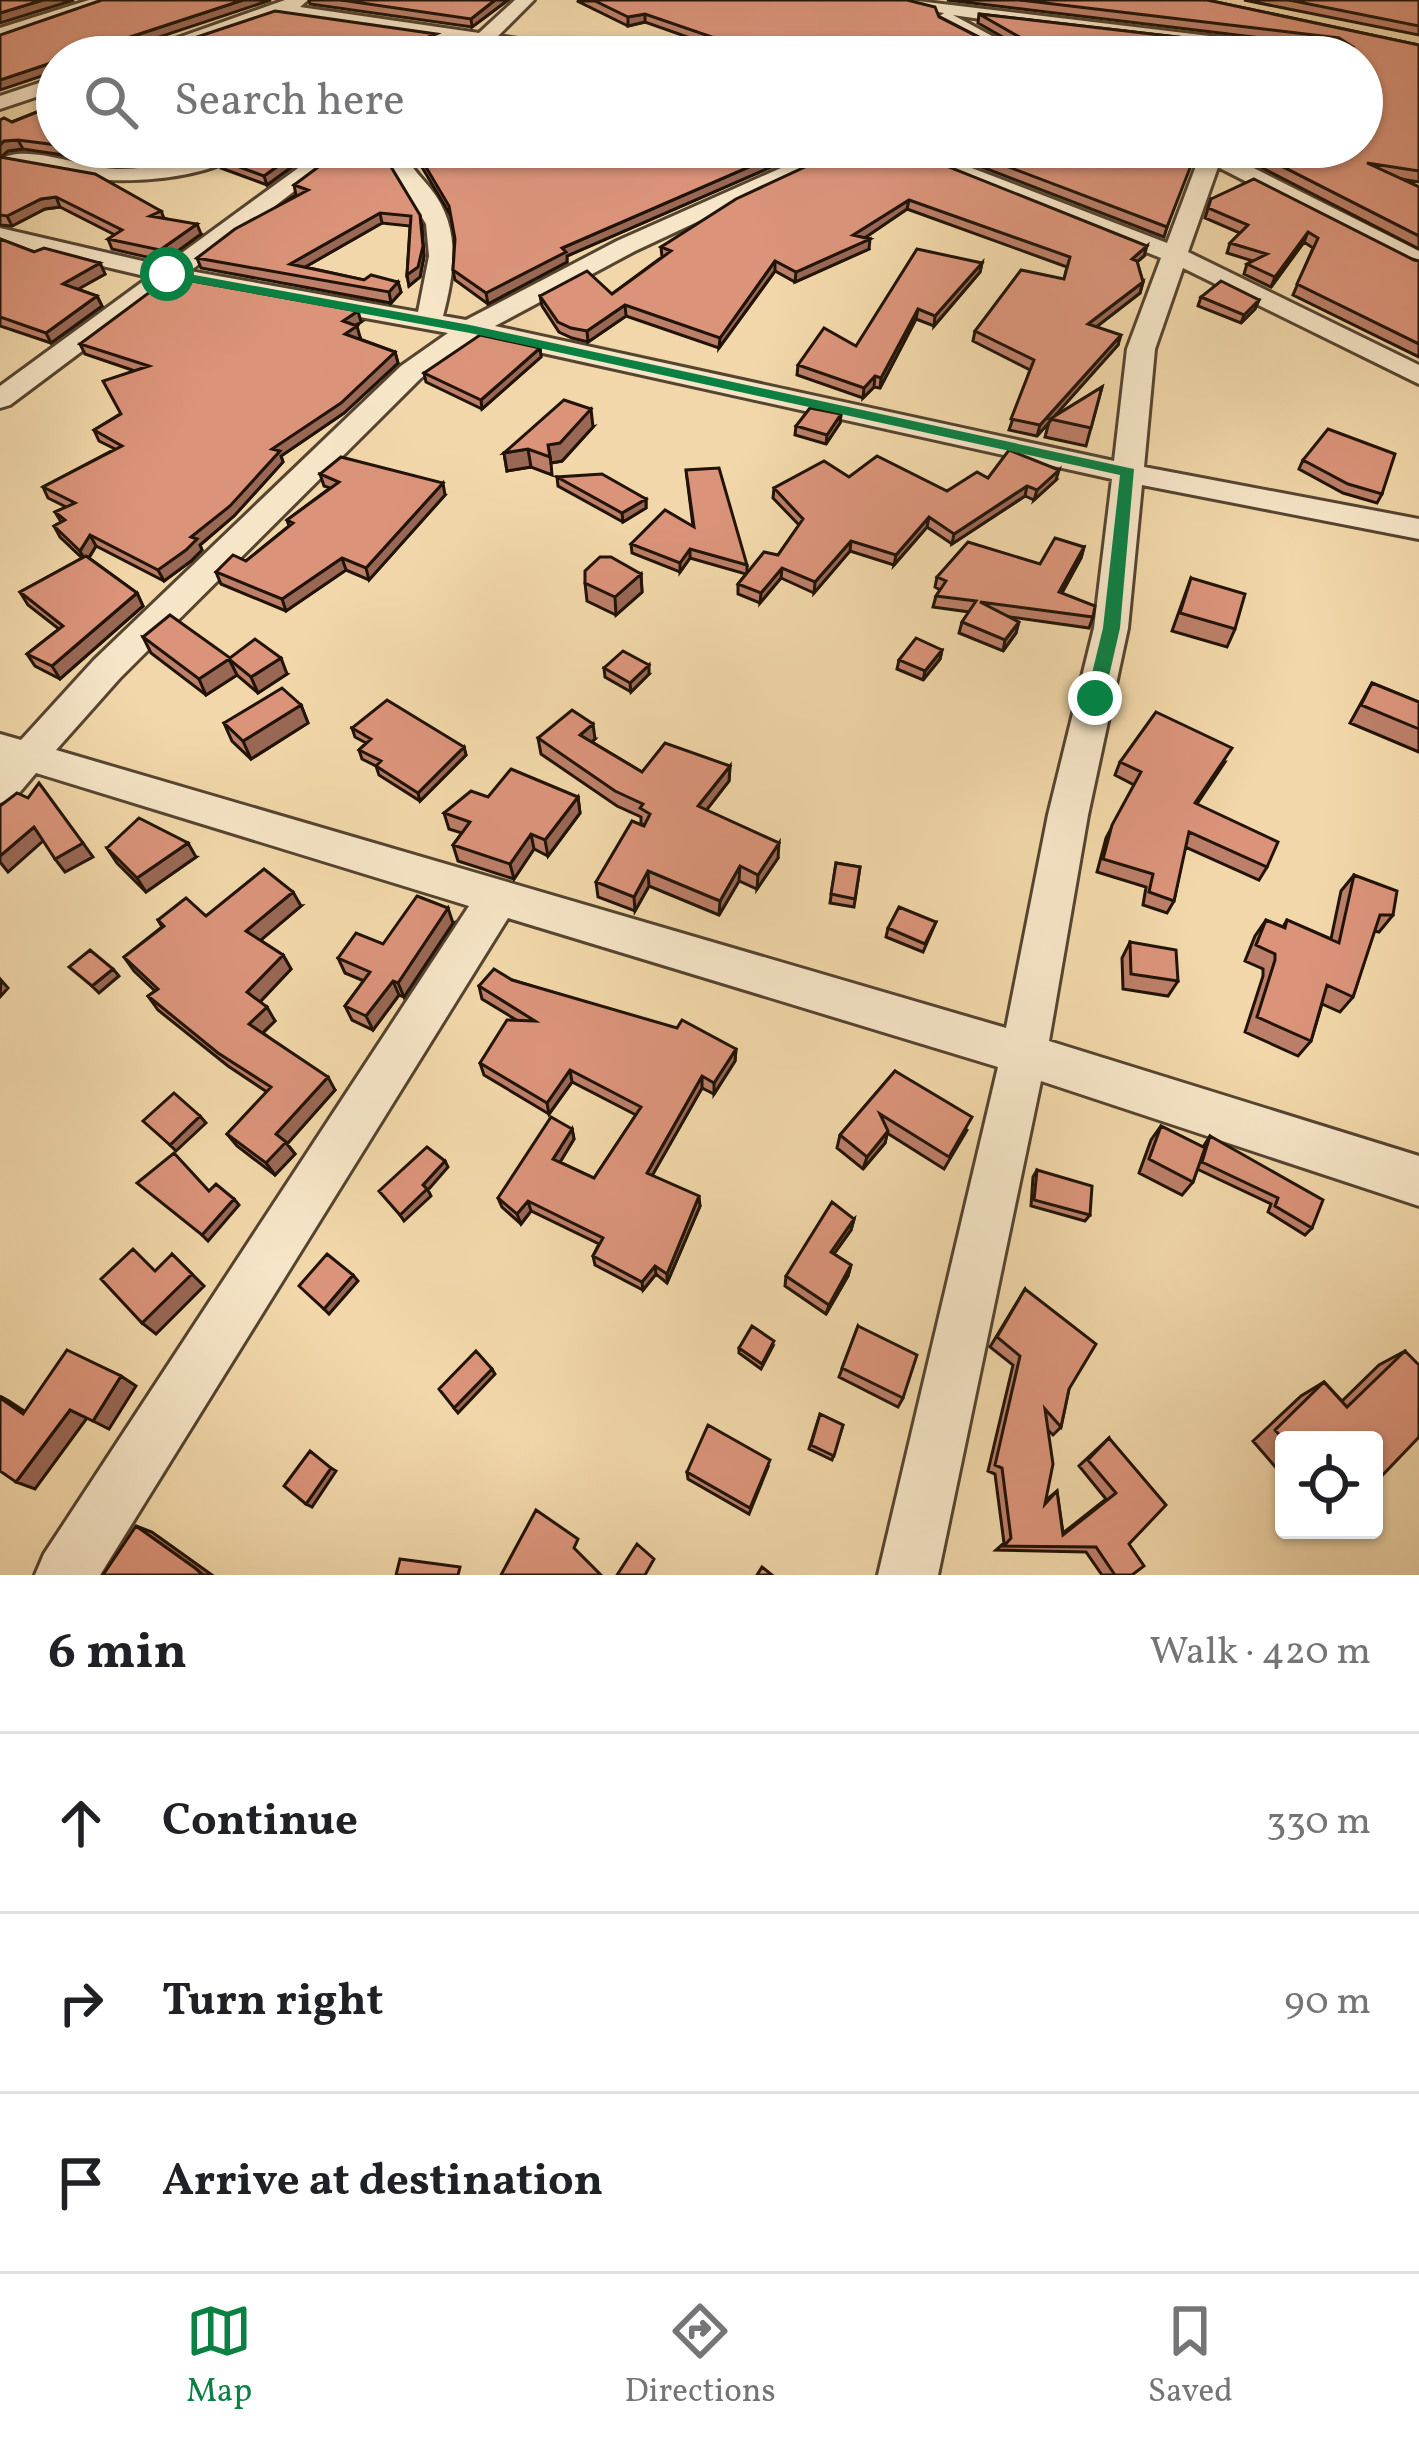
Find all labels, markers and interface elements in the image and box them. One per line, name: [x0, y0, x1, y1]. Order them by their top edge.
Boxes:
search box: [36, 36, 1383, 168]
icon: search: [78, 69, 144, 135]
text: Search here: [174, 71, 405, 134]
route start: [140, 247, 194, 301]
route end: [1068, 671, 1122, 725]
map controls: [1275, 1431, 1383, 1539]
button: locate: [1275, 1431, 1383, 1539]
text: 6 min: [48, 1618, 187, 1689]
text: Walk · 420 m: [1149, 1626, 1371, 1680]
icon: ahead: [48, 1790, 114, 1856]
text: Continue: [162, 1791, 358, 1854]
text: 330 m: [1266, 1796, 1371, 1850]
icon: right: [48, 1970, 114, 2036]
text: Turn right: [162, 1971, 383, 2034]
text: 90 m: [1284, 1976, 1371, 2030]
icon: arrive: [48, 2150, 114, 2216]
text: Arrive at destination: [162, 2151, 603, 2214]
tab: Map: [186, 2298, 252, 2416]
tab: Directions: [624, 2298, 776, 2416]
tab: Saved: [1148, 2298, 1233, 2416]

